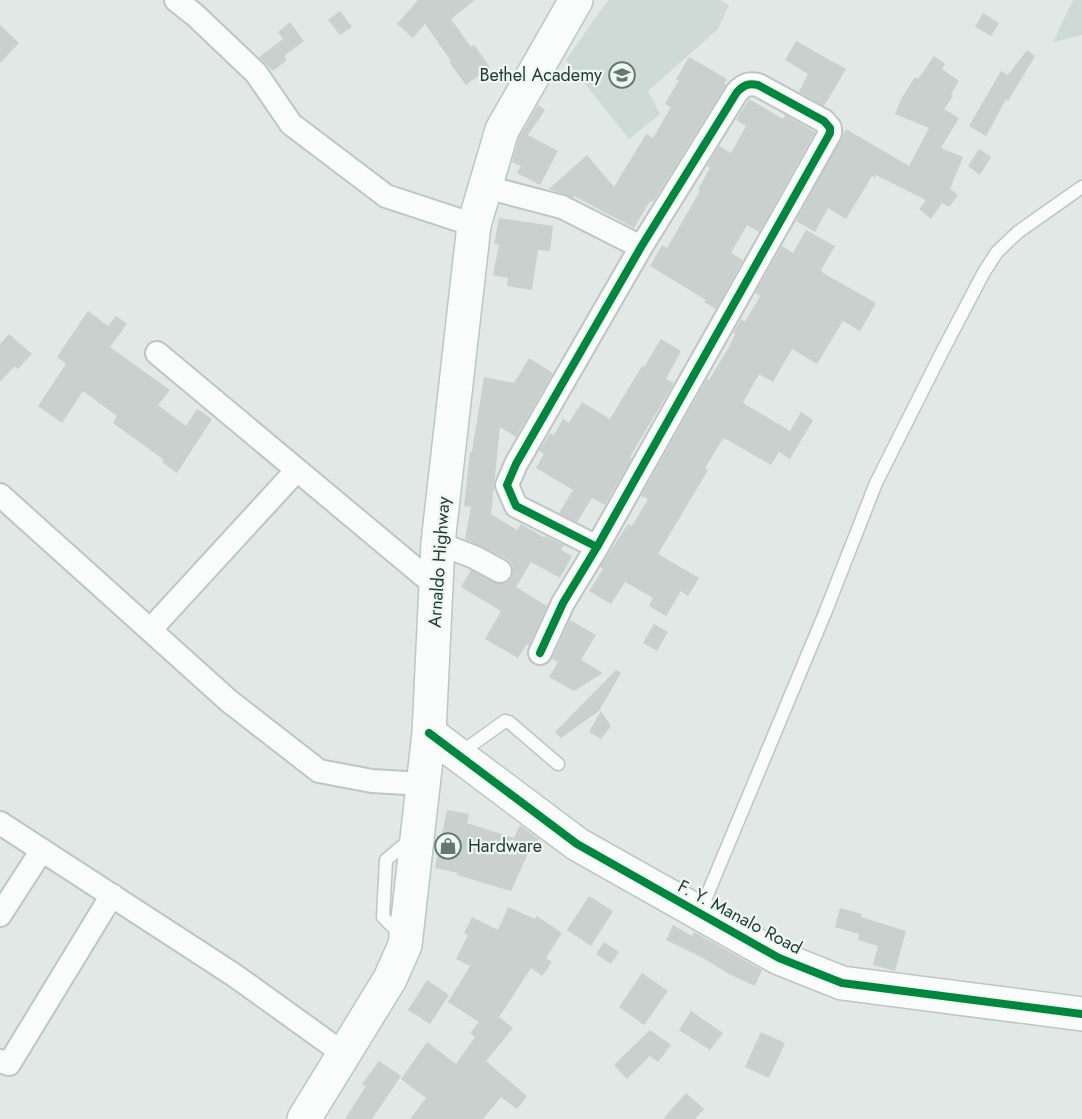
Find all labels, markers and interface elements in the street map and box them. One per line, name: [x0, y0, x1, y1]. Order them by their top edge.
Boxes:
school or university icon: Bethel Academy: [607, 60, 637, 90]
place label: Bethel Academy: [480, 62, 602, 88]
street label: Arnaldo Highway: [421, 495, 457, 629]
shop icon: Hardware: [433, 831, 463, 861]
place label: Hardware: [468, 833, 542, 859]
street label: F. Y. Manalo Road: [673, 873, 807, 961]

